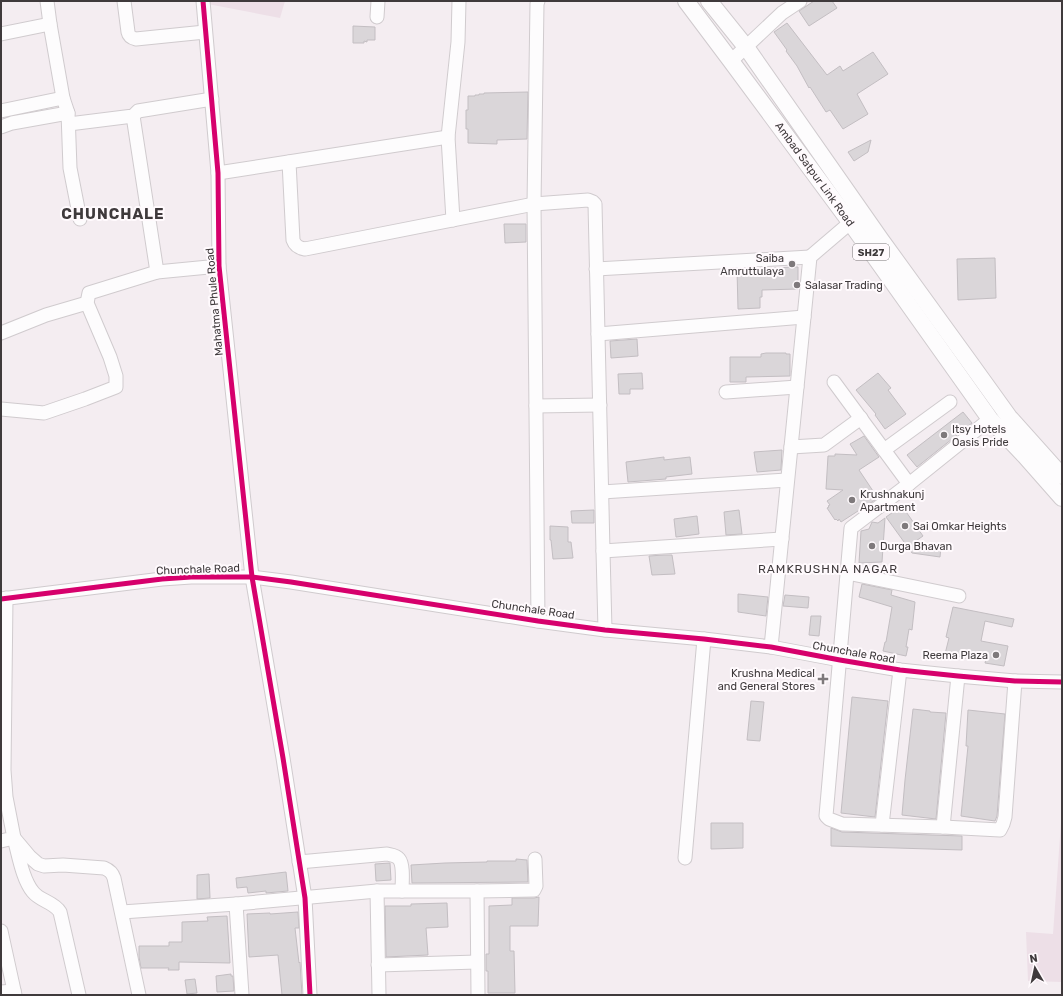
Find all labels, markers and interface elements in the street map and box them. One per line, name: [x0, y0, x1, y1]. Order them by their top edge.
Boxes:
street label: Ambad Satpur Link Road: [772, 120, 857, 229]
district label: CHUNCHALE: [61, 205, 165, 223]
road number: SH27: [853, 244, 889, 260]
street label: Mahatma Phule Road: [203, 247, 226, 356]
place label: Saiba Amruttulaya: [720, 252, 784, 278]
marker: Saiba Amruttulaya: [787, 259, 797, 269]
place label: Salasar Trading: [805, 279, 883, 292]
marker: Salasar Trading: [792, 280, 802, 290]
place label: Itsy Hotels Oasis Pride: [952, 423, 1009, 449]
marker: Itsy Hotels Oasis Pride: [939, 430, 949, 440]
place label: Krushnakunj Apartment: [860, 488, 924, 514]
marker: Krushnakunj Apartment: [847, 495, 857, 505]
place label: Sai Omkar Heights: [913, 520, 1007, 533]
marker: Sai Omkar Heights: [900, 521, 910, 531]
place label: Durga Bhavan: [880, 540, 952, 553]
marker: Durga Bhavan: [867, 541, 877, 551]
street label: Chunchale Road: [156, 562, 240, 577]
district label: RAMKRUSHNA NAGAR: [758, 562, 898, 576]
street label: Chunchale Road: [491, 597, 575, 622]
street label: Chunchale Road: [812, 639, 896, 666]
place label: Reema Plaza: [923, 649, 988, 662]
marker: Reema Plaza: [991, 650, 1001, 660]
place label: Krushna Medical and General Stores: [718, 667, 815, 693]
marker: Krushna Medical and General Stores: [818, 674, 828, 684]
north arrow: [1015, 948, 1055, 988]
text: N: [1029, 952, 1039, 966]

